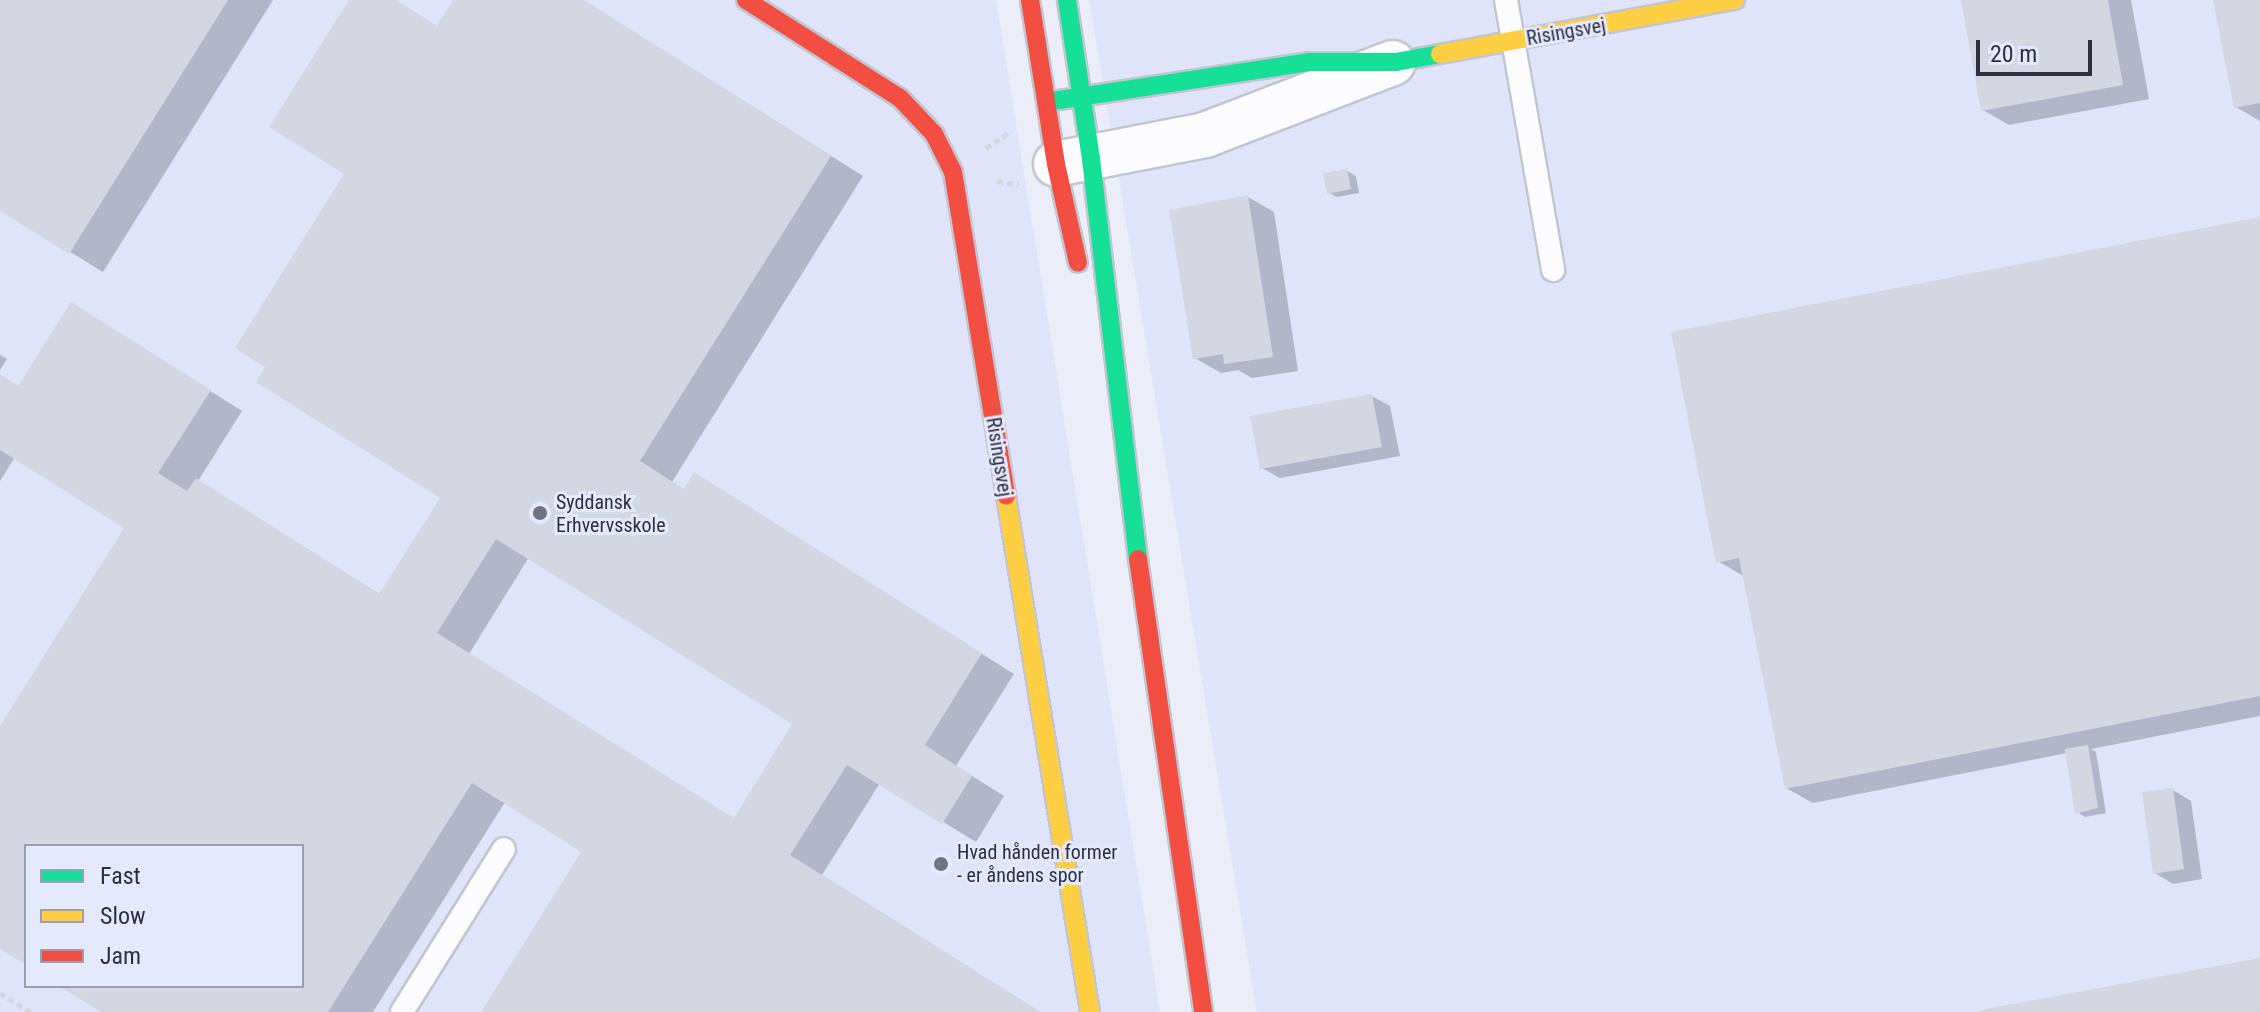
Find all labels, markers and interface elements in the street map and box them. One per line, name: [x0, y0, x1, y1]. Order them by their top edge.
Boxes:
street label: Risingsvej: [1525, 13, 1607, 51]
scale bar: [1980, 24, 2096, 74]
text: 20 m: [1990, 40, 2037, 68]
street label: Risingsvej: [981, 416, 1017, 498]
place label: Syddansk Erhvervsskole: [556, 490, 666, 537]
marker: Syddansk Erhvervsskole: [531, 504, 549, 522]
place label: Hvad hånden former - er åndens spor: [957, 840, 1117, 887]
legend: [24, 844, 304, 988]
marker: Hvad hånden former - er åndens spor: [932, 855, 950, 873]
text: Fast: [100, 862, 141, 890]
text: Slow: [100, 902, 146, 930]
text: Jam: [100, 942, 141, 970]

